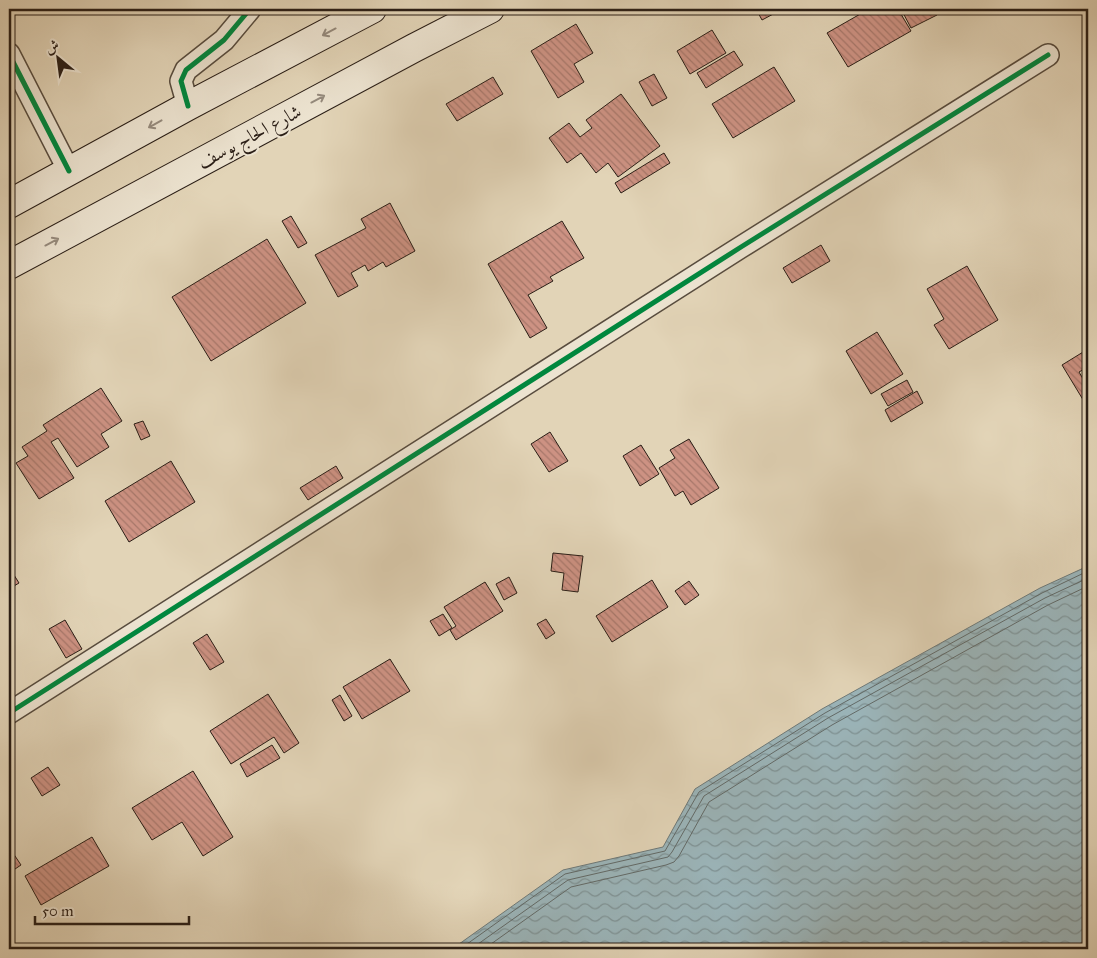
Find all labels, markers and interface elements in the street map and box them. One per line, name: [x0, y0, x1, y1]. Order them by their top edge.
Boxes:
one-way arrow: [322, 27, 337, 37]
north arrow: [32, 32, 82, 82]
text: ش: [42, 36, 62, 58]
one-way arrow: [311, 94, 326, 104]
street label: شارع الحاج يوسف: [193, 99, 308, 179]
one-way arrow: [147, 119, 162, 129]
one-way arrow: [44, 237, 59, 247]
scale bar: [35, 893, 189, 925]
text: 50 m: [42, 902, 74, 920]

